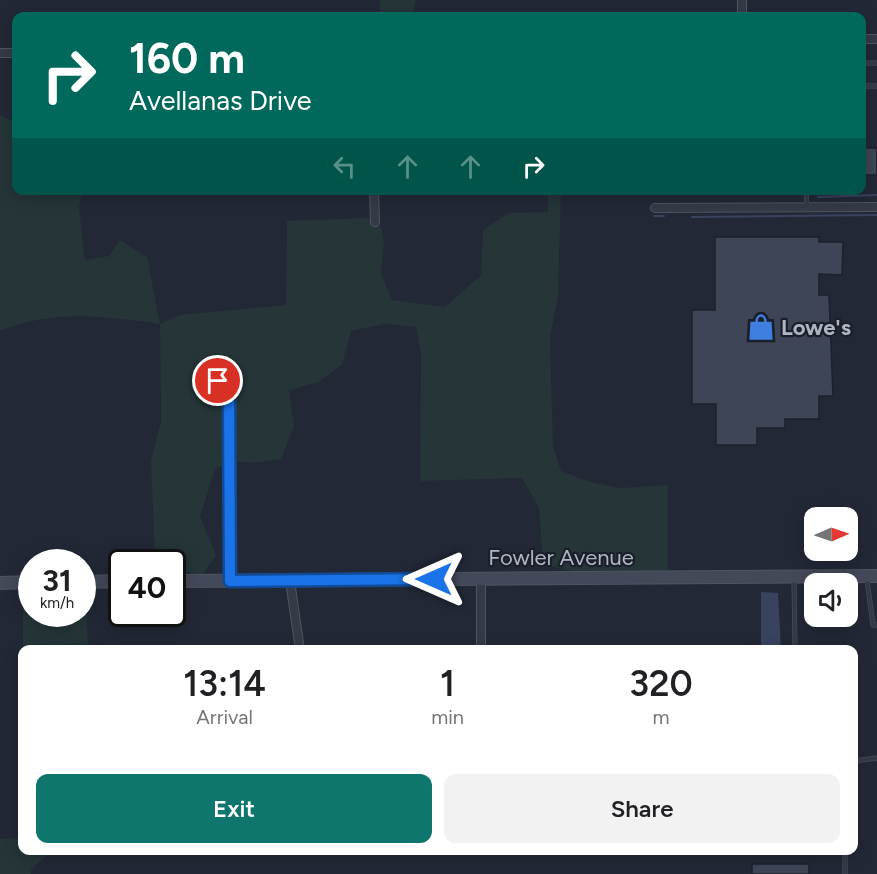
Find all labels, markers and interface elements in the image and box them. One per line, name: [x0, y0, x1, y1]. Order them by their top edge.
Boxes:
text: 160 m: [129, 33, 245, 84]
icon: right: [30, 36, 108, 114]
text: Avellanas Drive: [129, 84, 312, 117]
icon: left: [328, 150, 361, 183]
icon: ahead: [391, 150, 424, 183]
icon: ahead: [454, 150, 487, 183]
icon: right: [517, 150, 550, 183]
shop icon: Lowe's: [746, 312, 776, 342]
place label: Lowe's: [781, 314, 851, 341]
pin: [192, 355, 243, 406]
icon: arrive: [201, 364, 234, 397]
north arrow: [804, 507, 858, 561]
map controls: [804, 507, 858, 627]
street label: Fowler Avenue: [488, 544, 634, 571]
position arrow: [402, 547, 466, 611]
speed limit sign: 40: [108, 549, 186, 627]
text: 31: [42, 562, 72, 599]
button: sound: [804, 573, 858, 627]
text: km/h: [40, 594, 74, 612]
text: 13:14: [183, 662, 266, 705]
text: 1: [440, 662, 455, 705]
text: 320: [629, 662, 693, 705]
text: Arrival: [196, 705, 253, 729]
text: min: [431, 705, 464, 729]
text: m: [652, 705, 669, 729]
button: Exit: [36, 774, 432, 843]
button: Share: [444, 774, 840, 843]

